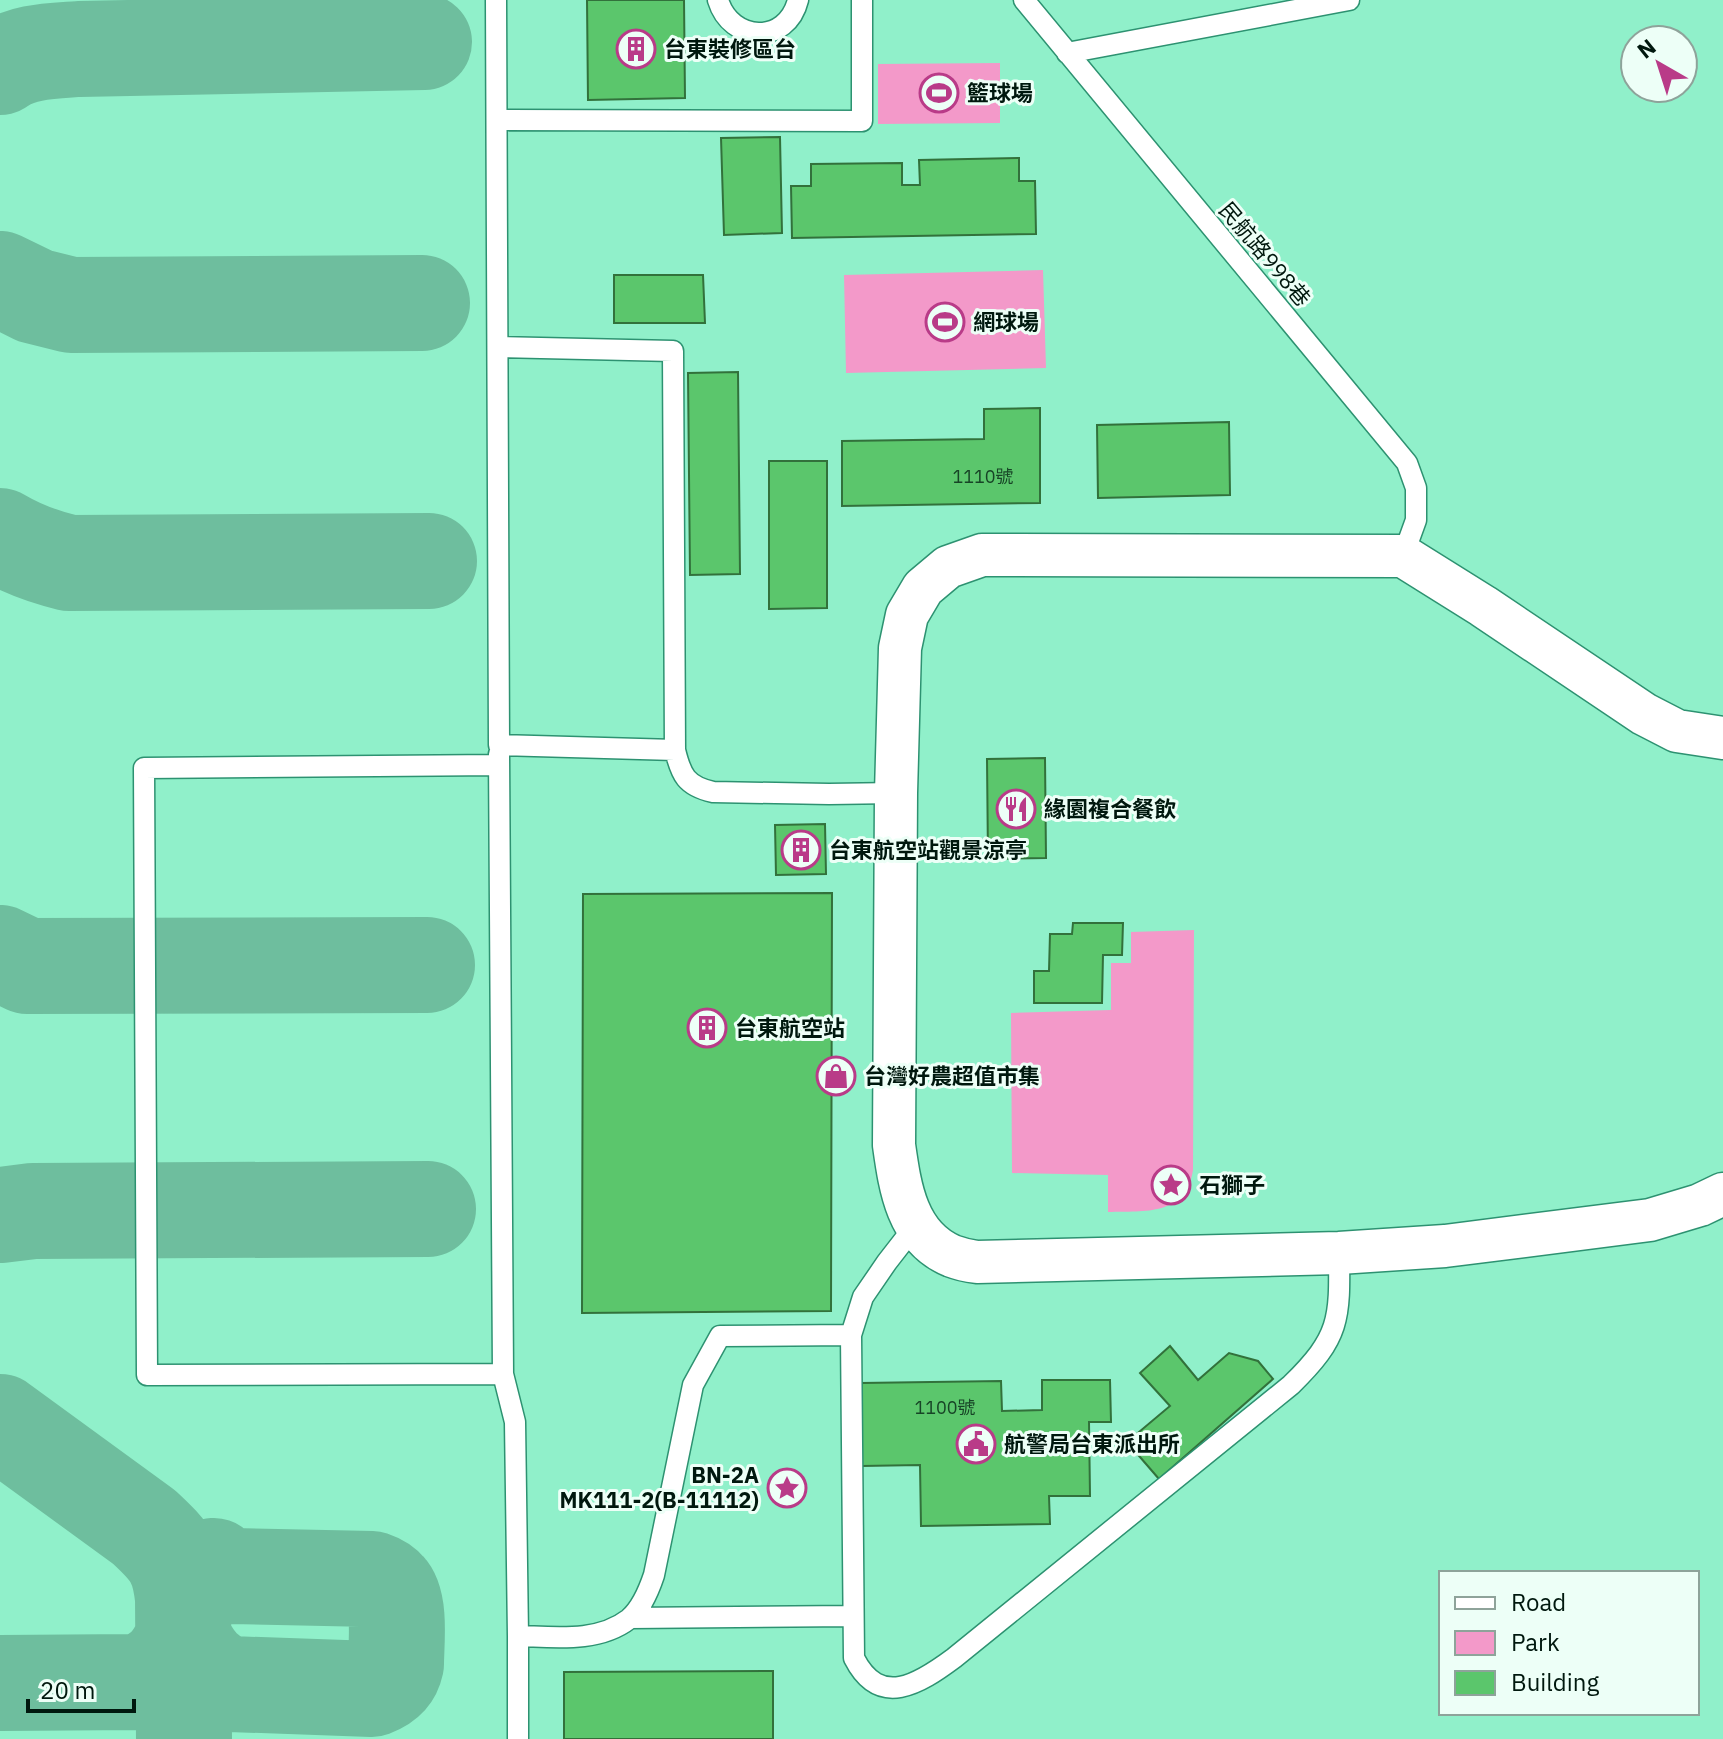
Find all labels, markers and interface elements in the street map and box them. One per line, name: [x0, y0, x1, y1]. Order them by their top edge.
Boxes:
north arrow: [1619, 24, 1699, 104]
building icon: 台東裝修區台: [615, 28, 657, 70]
text: N: [1631, 32, 1661, 64]
place label: 台東裝修區台: [664, 34, 796, 63]
sports icon: 籃球場: [918, 72, 960, 114]
place label: 籃球場: [967, 78, 1033, 107]
street label: 民航路998巷: [1213, 195, 1318, 312]
sports icon: 網球場: [924, 301, 966, 343]
place label: 網球場: [973, 307, 1039, 336]
house number: 1110號: [952, 465, 1014, 488]
restaurant icon: 緣園複合餐飲: [995, 788, 1037, 830]
place label: 緣園複合餐飲: [1044, 794, 1176, 823]
building icon: 台東航空站觀景涼亭: [780, 829, 822, 871]
place label: 台東航空站觀景涼亭: [829, 835, 1027, 864]
building icon: 台東航空站: [686, 1007, 728, 1049]
place label: 台東航空站: [735, 1013, 845, 1042]
shop icon: 台灣好農超值市集: [815, 1055, 857, 1097]
place label: 台灣好農超值市集: [864, 1061, 1040, 1090]
place icon: 石獅子: [1150, 1164, 1192, 1206]
place label: 石獅子: [1199, 1170, 1265, 1199]
house number: 1100號: [914, 1396, 976, 1419]
public building icon: 航警局台東派出所: [955, 1423, 997, 1465]
place label: 航警局台東派出所: [1004, 1429, 1180, 1458]
place label: BN-2A MK111-2(B-11112): [560, 1460, 759, 1514]
place icon: BN-2A MK111-2(B-11112): [766, 1467, 808, 1509]
legend: [1439, 1571, 1699, 1715]
text: Road: [1511, 1586, 1566, 1618]
text: Park: [1511, 1626, 1560, 1658]
scale bar: [28, 1663, 134, 1713]
text: Building: [1511, 1666, 1599, 1698]
text: 20 m: [40, 1674, 95, 1706]

